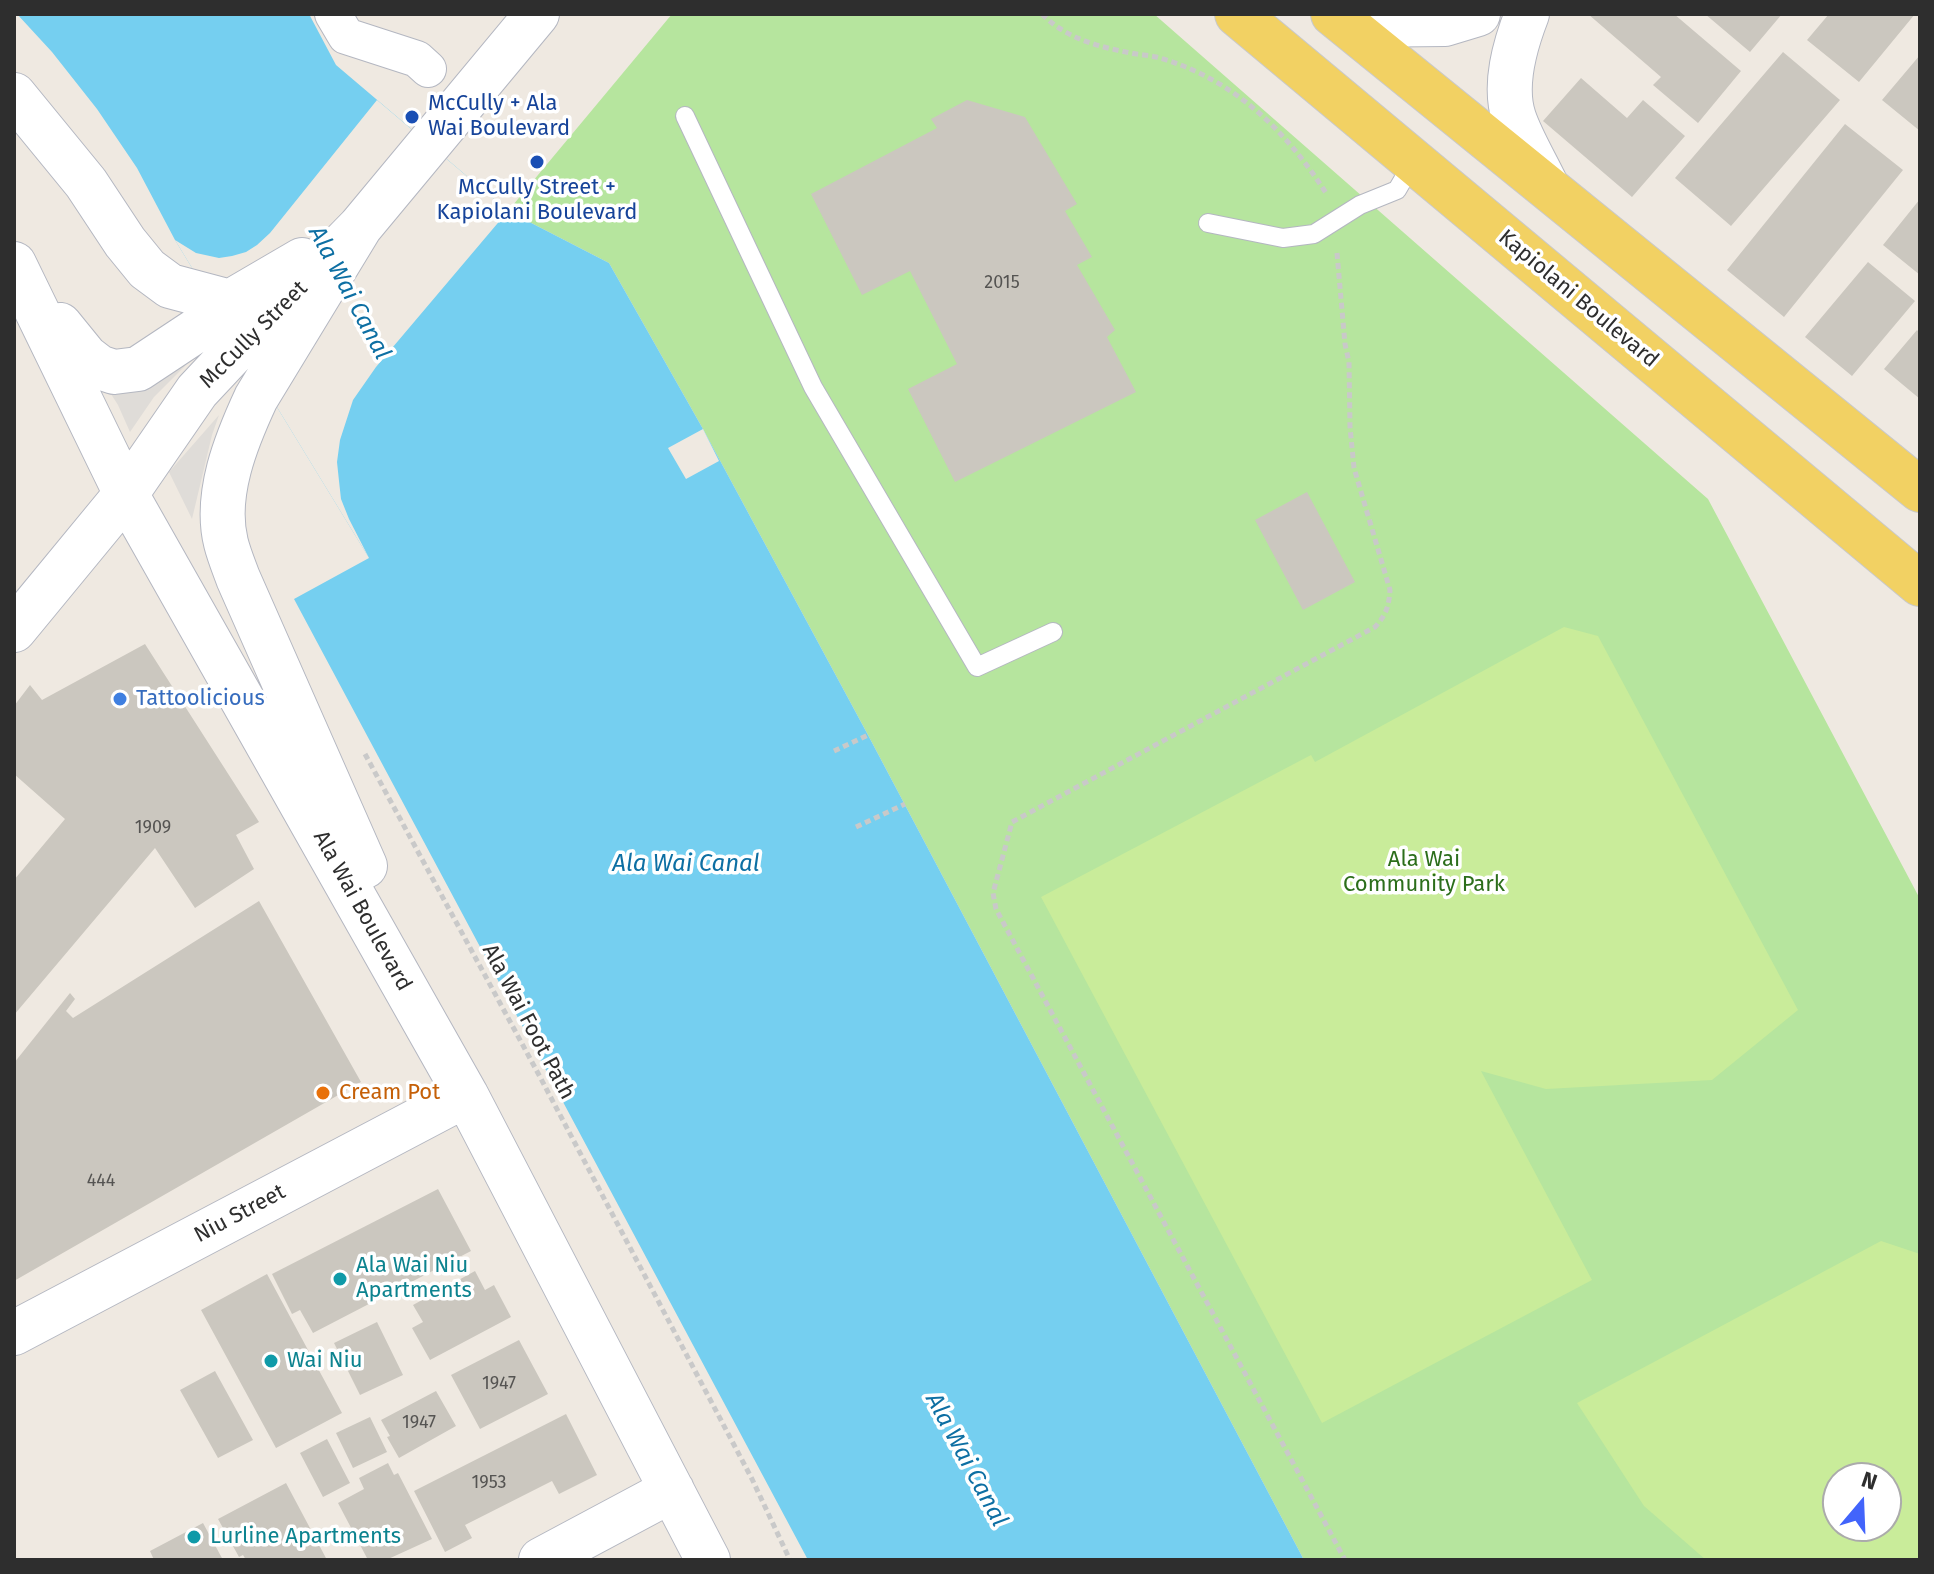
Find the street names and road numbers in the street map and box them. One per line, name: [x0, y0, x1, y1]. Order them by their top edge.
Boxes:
street label: Kapiolani Boulevard: [1493, 224, 1663, 374]
street label: McCully Street: [195, 276, 313, 394]
street label: Ala Wai Boulevard: [307, 826, 417, 996]
street label: Ala Wai Foot Path: [476, 940, 580, 1104]
street label: Niu Street: [190, 1179, 290, 1249]

